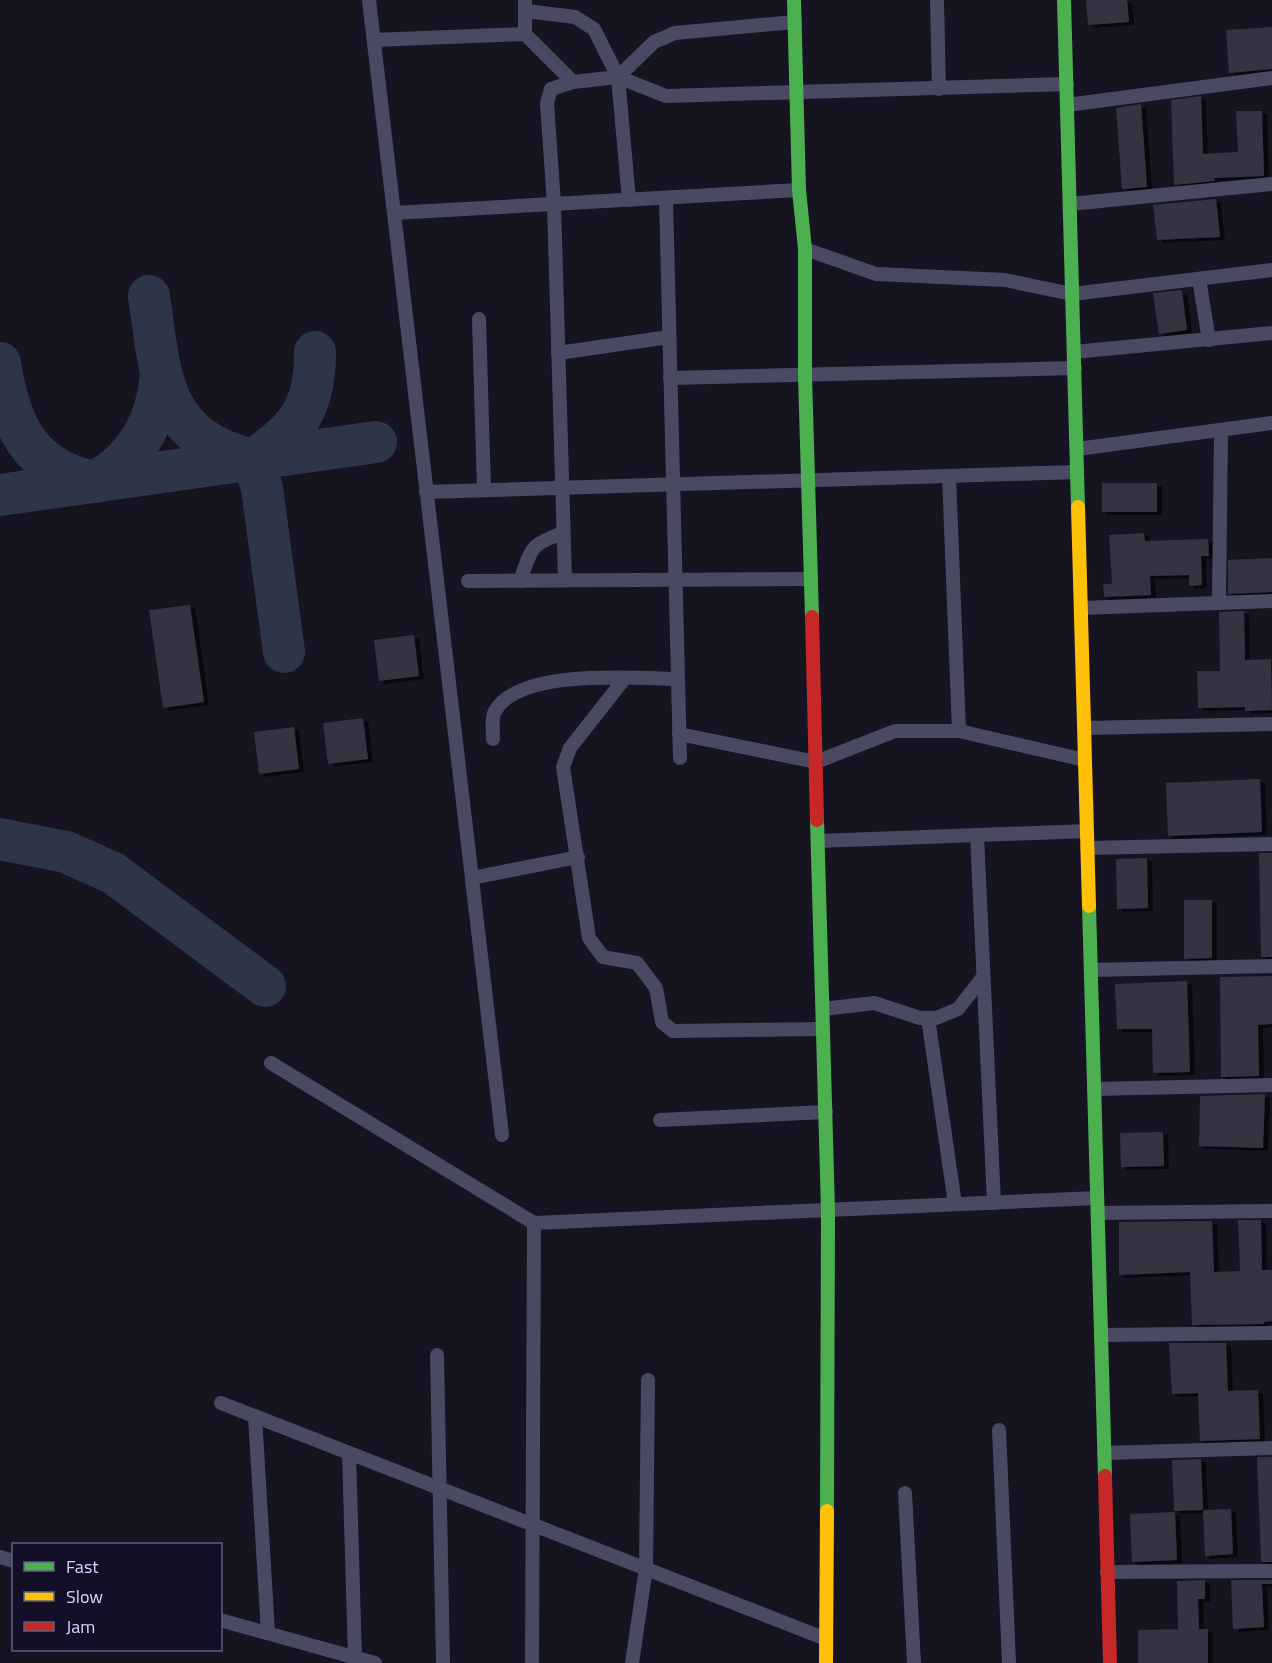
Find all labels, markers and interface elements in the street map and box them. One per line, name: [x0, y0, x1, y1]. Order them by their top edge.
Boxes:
legend: [12, 1543, 222, 1651]
text: Fast: [66, 1553, 99, 1580]
text: Slow: [66, 1583, 103, 1610]
text: Jam: [66, 1613, 95, 1640]

